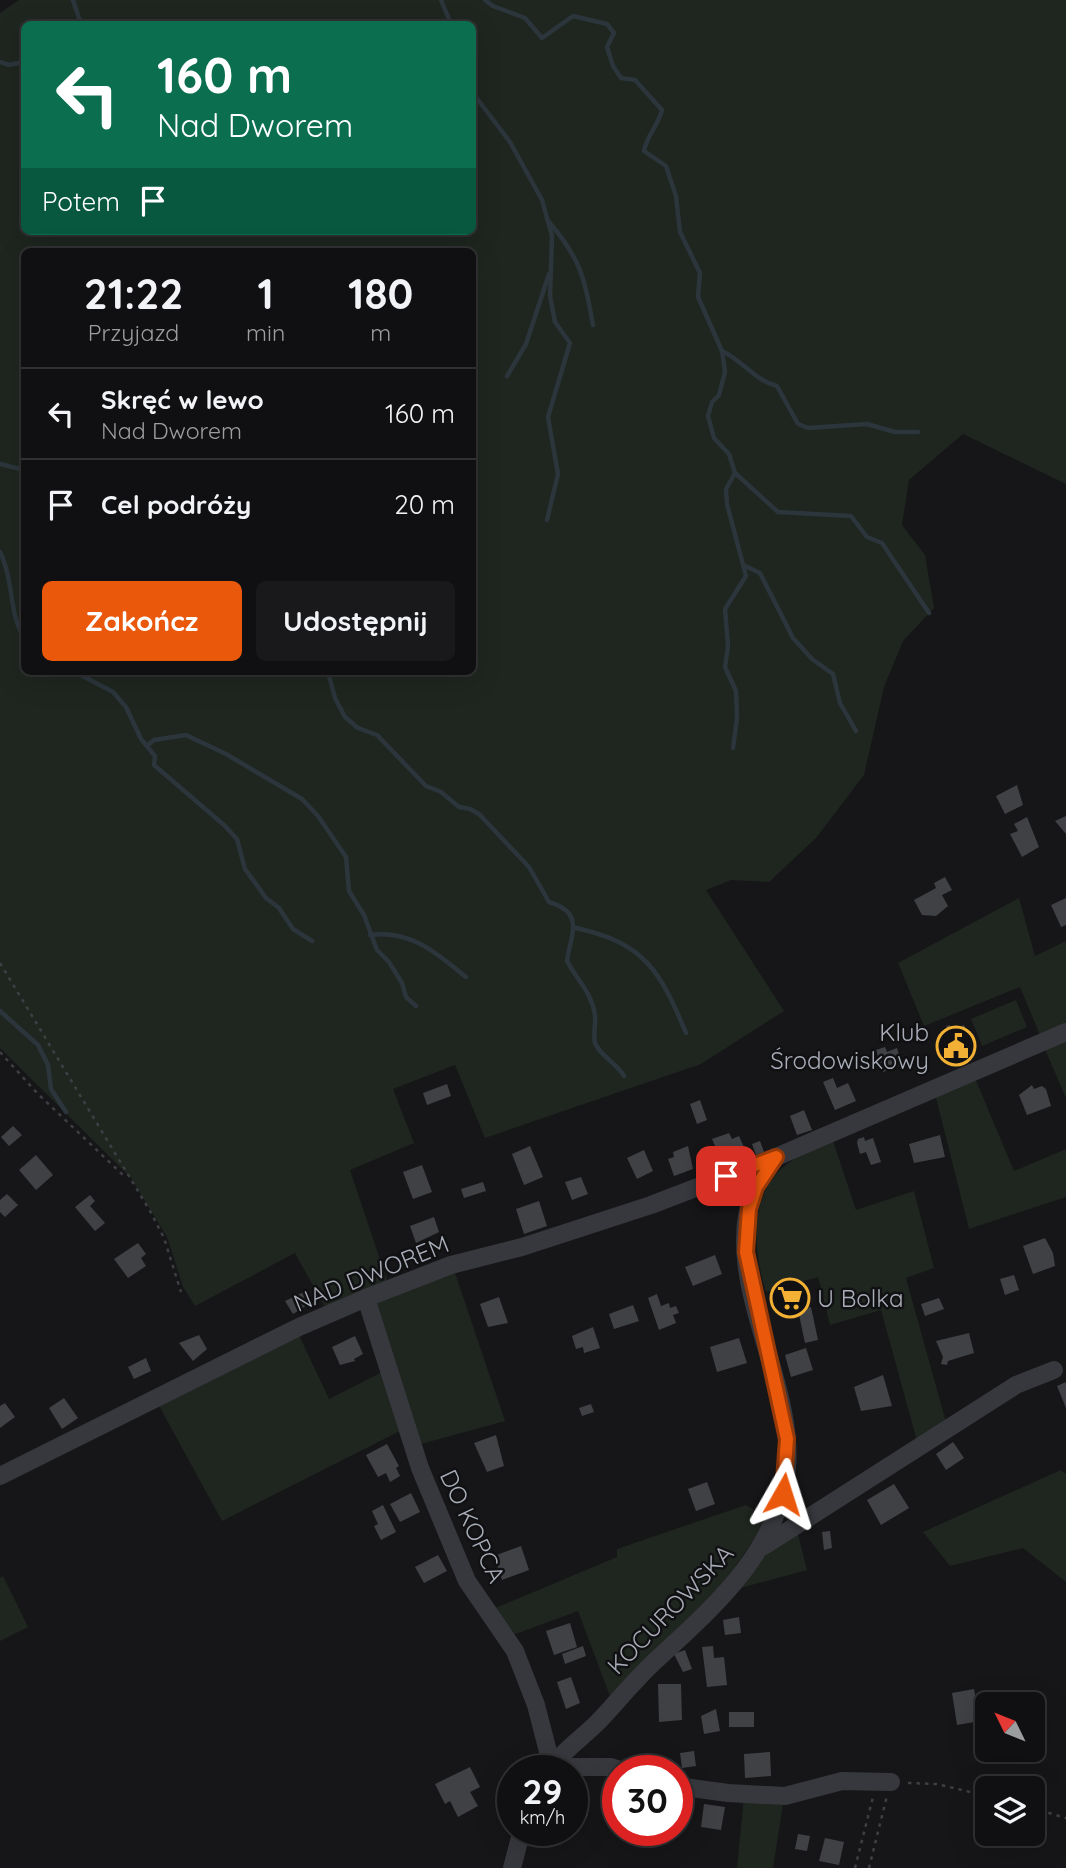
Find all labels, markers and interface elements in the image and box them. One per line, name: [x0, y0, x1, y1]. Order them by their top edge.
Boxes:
text: 160 m: [157, 44, 292, 105]
icon: left: [42, 49, 133, 140]
text: Nad Dworem: [157, 105, 353, 145]
icon: arrive: [134, 182, 172, 220]
text: Potem: [42, 185, 120, 218]
text: 21:22: [84, 267, 183, 320]
text: 1: [257, 267, 274, 320]
text: 180: [348, 267, 413, 320]
text: Przyjazd: [88, 318, 179, 347]
text: min: [246, 318, 285, 347]
text: m: [370, 318, 391, 347]
text: Skręć w lewo: [101, 383, 264, 416]
icon: left: [42, 395, 80, 433]
text: 160 m: [385, 397, 455, 430]
text: Nad Dworem: [101, 416, 242, 445]
icon: arrive: [42, 486, 80, 524]
text: Cel podróży: [101, 488, 251, 521]
text: 20 m: [394, 488, 455, 521]
button: Zakończ: [42, 581, 242, 661]
button: Udostępnij: [256, 581, 455, 661]
place label: Klub Środowiskowy: [770, 1017, 929, 1075]
public building icon: Klub Środowiskowy: [935, 1025, 977, 1067]
pin: [696, 1146, 756, 1206]
icon: arrive: [707, 1157, 745, 1195]
street label: NAD DWOREM: [289, 1228, 453, 1318]
supermarket icon: U Bolka: [769, 1277, 811, 1319]
place label: U Bolka: [817, 1283, 904, 1313]
position arrow: [746, 1457, 820, 1531]
street label: DO KOPCA: [434, 1465, 512, 1587]
street label: KOCUROWSKA: [601, 1538, 739, 1680]
north arrow: [975, 1692, 1045, 1762]
map controls: [975, 1692, 1045, 1846]
speed limit sign: 30: [602, 1755, 693, 1846]
text: 29: [523, 1769, 562, 1813]
button: layers: [975, 1776, 1045, 1846]
text: km/h: [520, 1806, 565, 1829]

